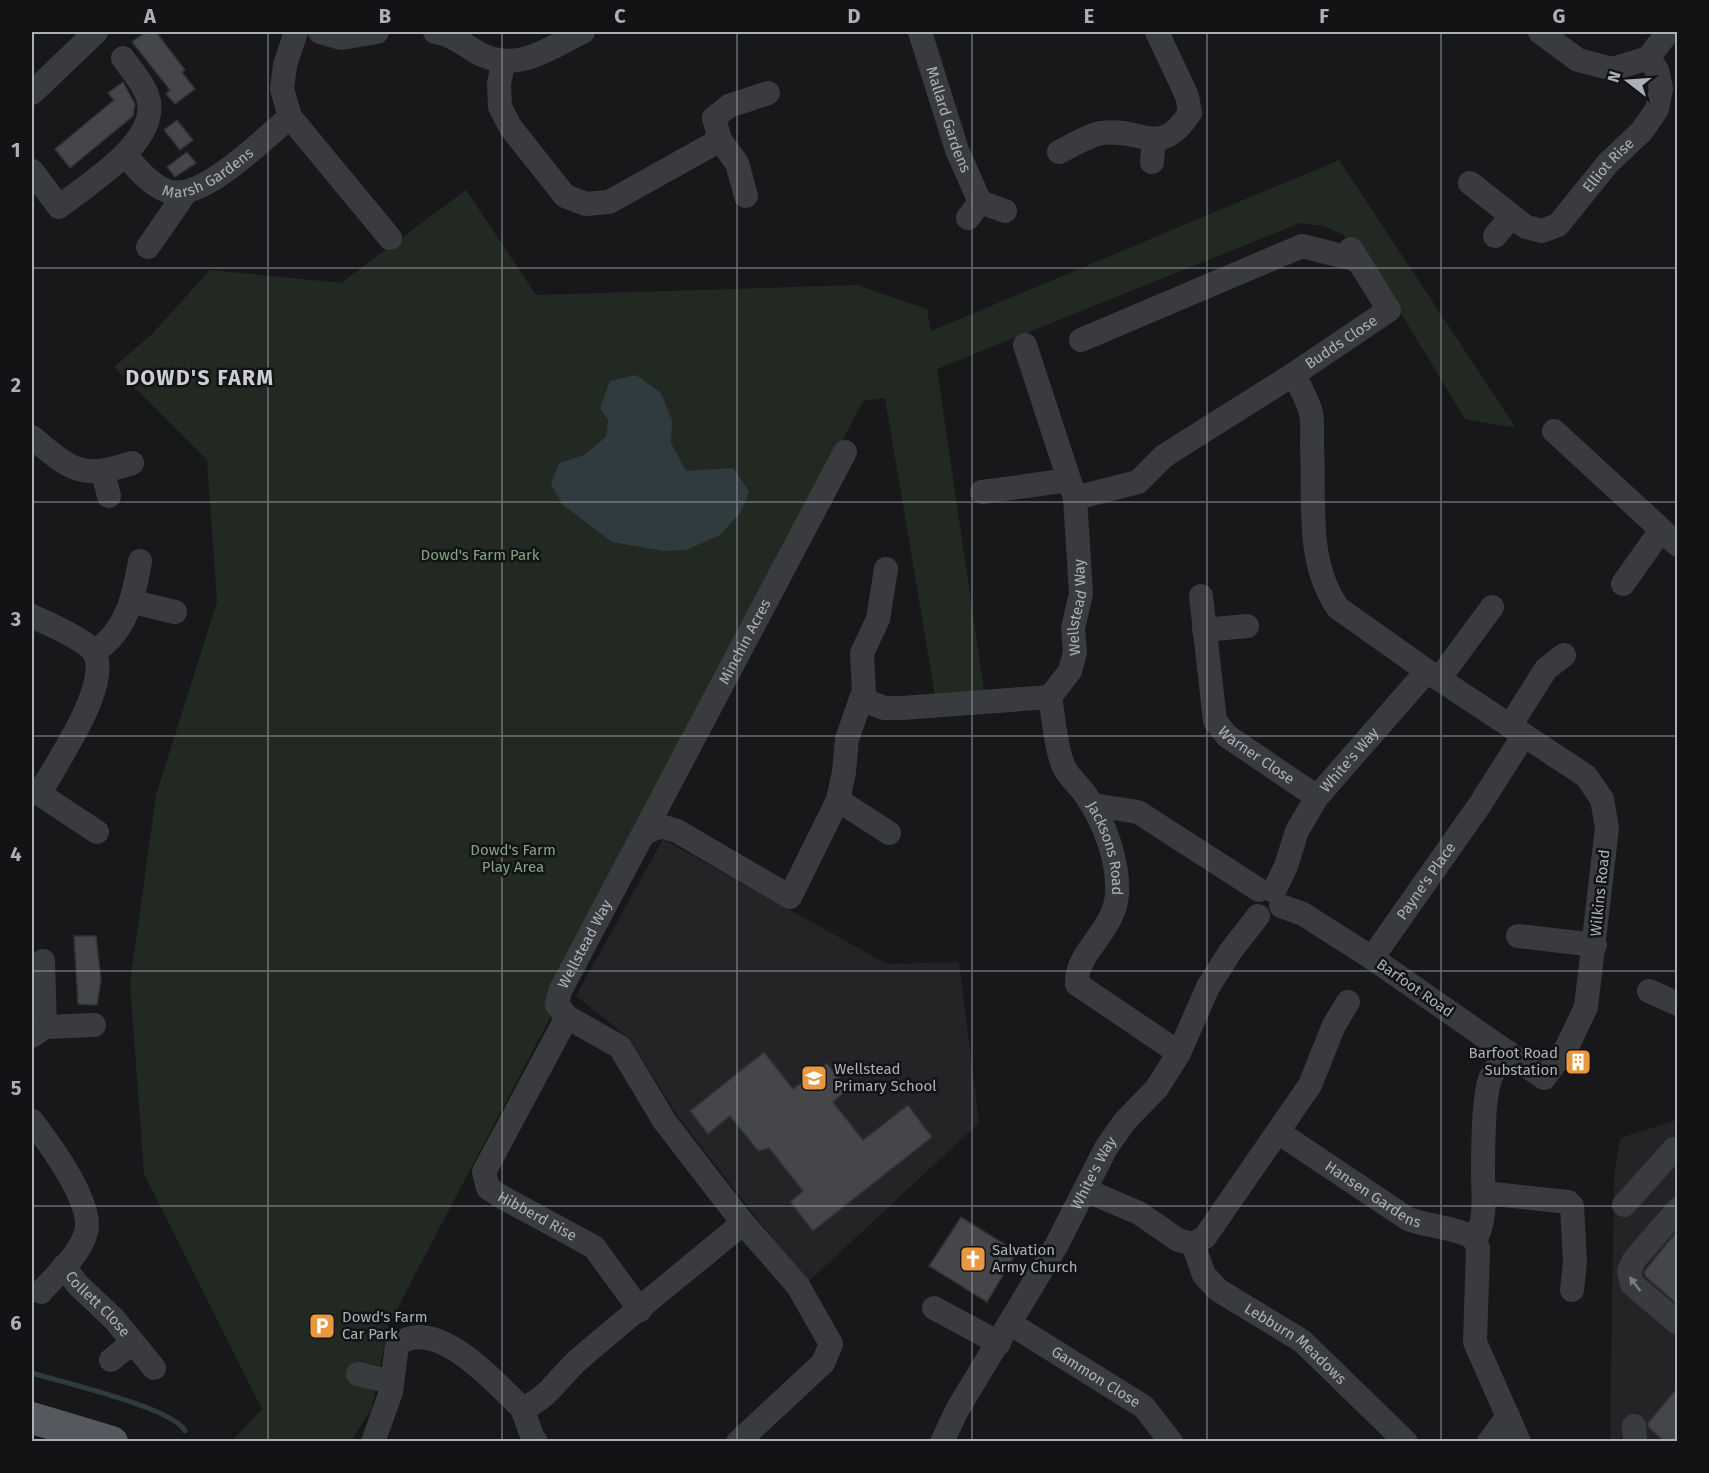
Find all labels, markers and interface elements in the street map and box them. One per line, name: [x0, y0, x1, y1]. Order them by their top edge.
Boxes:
text: A: [143, 4, 157, 28]
text: B: [379, 4, 391, 28]
text: C: [614, 4, 626, 28]
text: D: [847, 4, 861, 28]
text: E: [1084, 4, 1094, 28]
text: F: [1319, 4, 1329, 28]
text: G: [1553, 4, 1565, 28]
north arrow: [1598, 51, 1658, 111]
street label: Mallard Gardens: [922, 64, 975, 175]
text: N: [1603, 69, 1625, 85]
street label: Elliot Rise: [1579, 134, 1638, 196]
text: 1: [11, 138, 21, 162]
street label: Marsh Gardens: [160, 144, 257, 202]
street label: Budds Close: [1302, 311, 1381, 373]
district label: DOWD'S FARM: [125, 365, 275, 391]
text: 2: [11, 373, 21, 397]
park label: Dowd's Farm Park: [420, 546, 540, 564]
street label: Wellstead Way: [1064, 558, 1091, 656]
street label: Minchin Acres: [715, 596, 775, 687]
text: 3: [10, 607, 21, 631]
street label: Warner Close: [1214, 723, 1298, 788]
street label: White's Way: [1316, 723, 1383, 796]
street label: Jacksons Road: [1083, 798, 1126, 896]
street label: Payne's Place: [1393, 839, 1459, 923]
park label: Dowd's Farm Play Area: [470, 841, 556, 876]
text: 4: [10, 842, 22, 866]
street label: Wilkins Road: [1586, 849, 1614, 937]
street label: Wellstead Way: [554, 896, 616, 992]
street label: Barfoot Road: [1373, 955, 1457, 1021]
place label: Barfoot Road Substation: [1469, 1044, 1558, 1079]
building icon: Barfoot Road Substation: [1563, 1047, 1593, 1077]
place label: Wellstead Primary School: [834, 1060, 937, 1095]
school or university icon: Wellstead Primary School: [799, 1063, 829, 1093]
text: 5: [11, 1076, 22, 1100]
street label: White's Way: [1067, 1132, 1121, 1213]
street label: Hansen Gardens: [1322, 1157, 1423, 1232]
street label: Hibberd Rise: [494, 1187, 580, 1245]
place label: Salvation Army Church: [992, 1241, 1078, 1276]
church icon: Salvation Army Church: [958, 1244, 988, 1274]
street label: Collett Close: [62, 1268, 134, 1341]
one-way arrow: [1629, 1276, 1641, 1292]
street label: Lebburn Meadows: [1241, 1299, 1350, 1388]
place label: Dowd's Farm Car Park: [342, 1308, 428, 1343]
text: 6: [10, 1311, 22, 1335]
parking icon: Dowd's Farm Car Park: [307, 1311, 337, 1341]
street label: Gammon Close: [1048, 1342, 1144, 1411]

